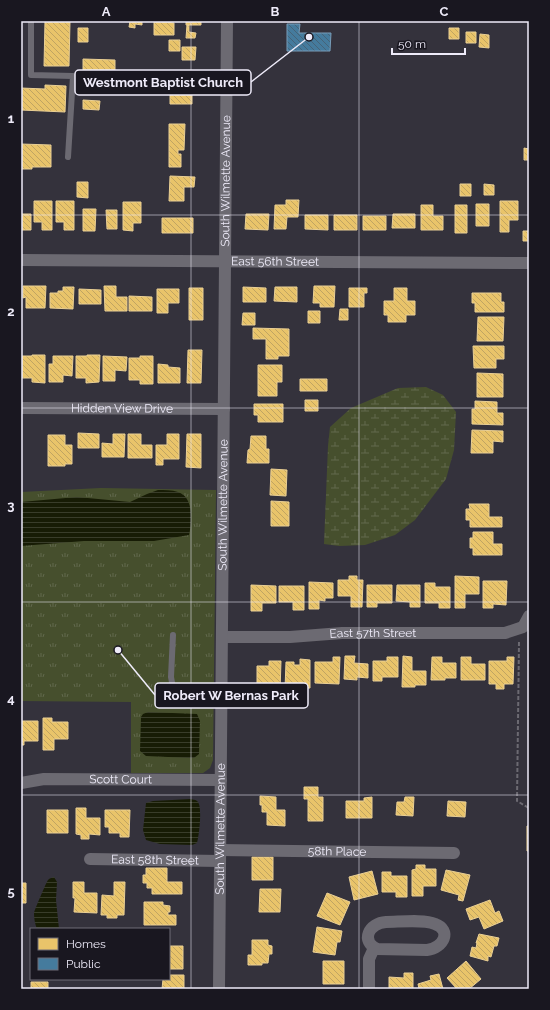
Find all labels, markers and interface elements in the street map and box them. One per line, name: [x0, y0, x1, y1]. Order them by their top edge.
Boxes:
text: A: [102, 4, 111, 19]
text: B: [271, 4, 280, 19]
text: C: [440, 4, 449, 19]
scale bar: [392, 30, 465, 56]
text: 50 m: [398, 37, 426, 51]
callout: Westmont Baptist Church: [75, 70, 251, 95]
text: Westmont Baptist Church: [83, 75, 243, 90]
text: 1: [8, 111, 15, 126]
street label: South Wilmette Avenue: [218, 115, 233, 247]
street label: East 56th Street: [231, 254, 319, 269]
text: 2: [7, 304, 15, 319]
street label: Hidden View Drive: [71, 401, 173, 416]
street label: South Wilmette Avenue: [215, 439, 231, 571]
text: 3: [7, 498, 15, 513]
street label: East 57th Street: [329, 626, 416, 641]
callout: Robert W Bernas Park: [155, 683, 308, 708]
text: Robert W Bernas Park: [163, 688, 300, 703]
text: 4: [7, 691, 15, 706]
street label: South Wilmette Avenue: [213, 763, 228, 895]
street label: Scott Court: [89, 772, 152, 787]
street label: 58th Place: [308, 844, 366, 859]
street label: East 58th Street: [111, 852, 199, 868]
text: 5: [7, 884, 15, 899]
legend: [30, 928, 170, 980]
text: Homes: [66, 937, 106, 951]
text: Public: [66, 957, 101, 971]

